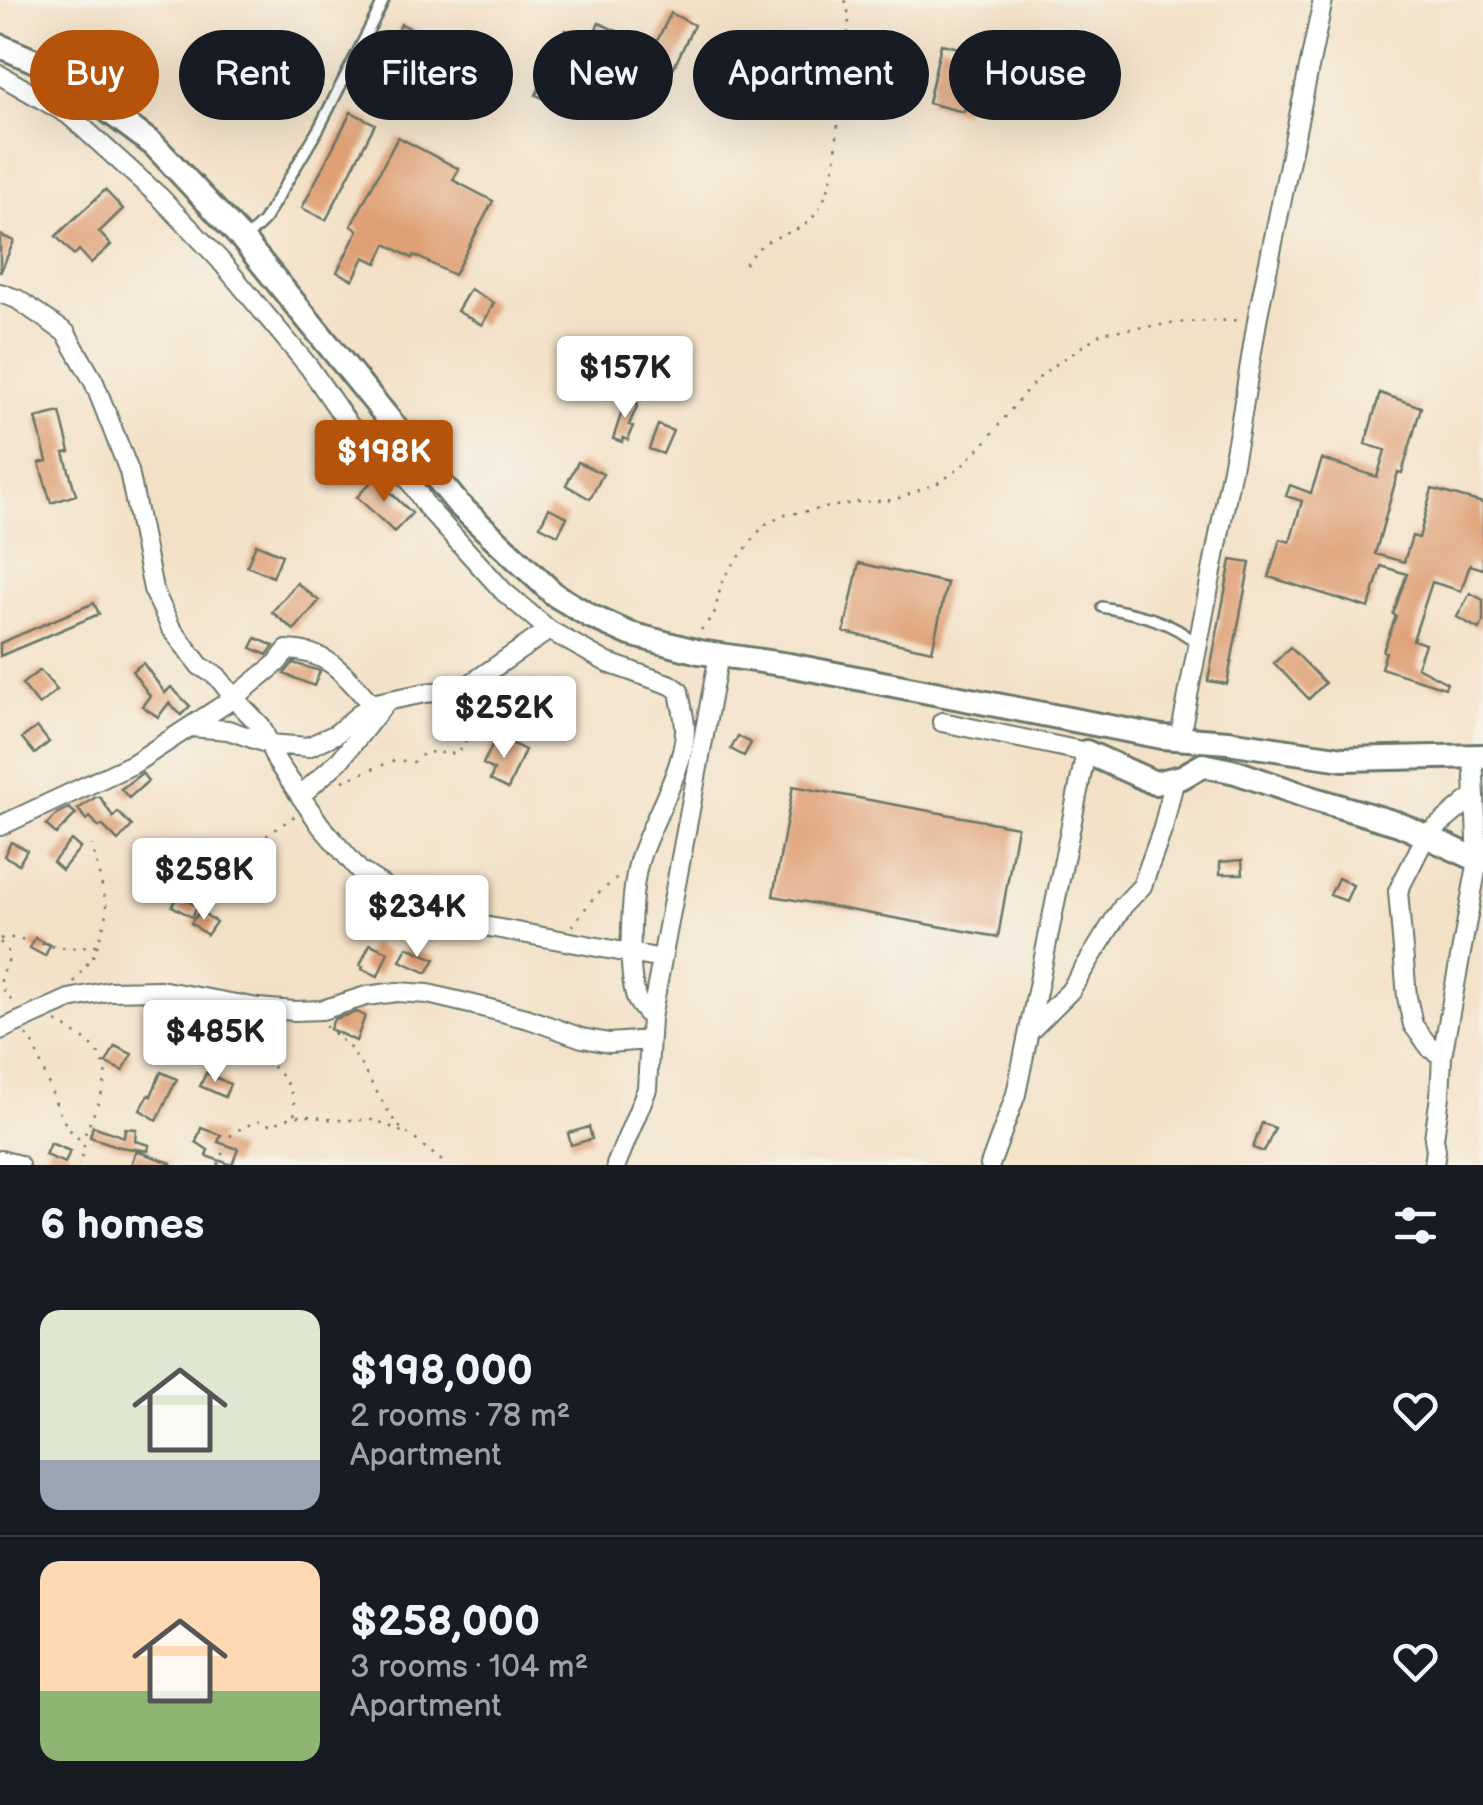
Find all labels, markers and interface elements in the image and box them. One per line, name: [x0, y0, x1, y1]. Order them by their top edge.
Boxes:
chip: Buy: [30, 30, 159, 120]
chip: Rent: [179, 30, 325, 120]
chip: Filters: [345, 30, 513, 120]
chip: New: [533, 30, 673, 120]
chip: Apartment: [693, 30, 929, 120]
chip: House: [949, 30, 1121, 120]
pin: $157K: [555, 336, 695, 421]
text: $157K: [579, 349, 671, 388]
pin: $198K: [314, 420, 454, 505]
text: $198K: [337, 433, 431, 472]
pin: $252K: [434, 676, 574, 761]
text: $252K: [454, 689, 554, 728]
pin: $258K: [134, 838, 274, 923]
text: $258K: [154, 851, 254, 890]
pin: $234K: [347, 875, 487, 960]
text: $234K: [368, 888, 466, 927]
pin: $485K: [145, 1000, 285, 1085]
text: $485K: [165, 1013, 265, 1052]
icon: filters: [1388, 1198, 1443, 1253]
text: 6 homes: [40, 1200, 204, 1251]
text: $198,000: [350, 1346, 533, 1397]
icon: home: [120, 1350, 240, 1470]
icon: heart: [1388, 1383, 1443, 1438]
text: 2 rooms · 78 m²: [350, 1397, 570, 1436]
text: Apartment: [350, 1436, 501, 1475]
text: $258,000: [350, 1597, 540, 1648]
icon: home: [120, 1601, 240, 1721]
icon: heart: [1388, 1634, 1443, 1689]
text: 3 rooms · 104 m²: [350, 1648, 588, 1687]
text: Apartment: [350, 1687, 501, 1726]

